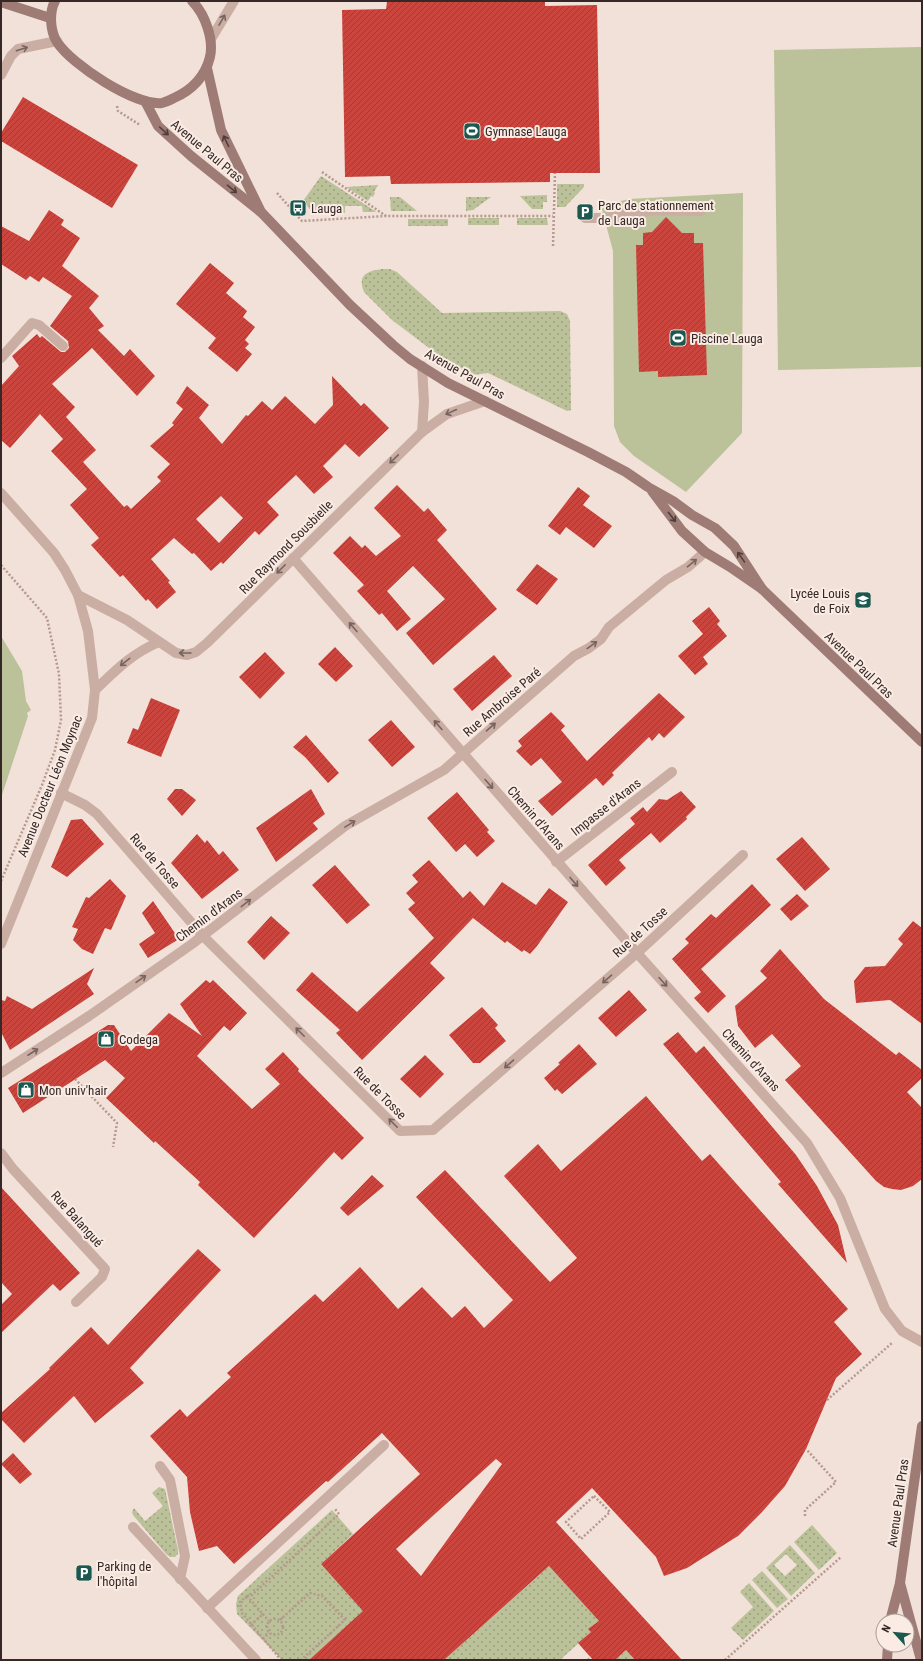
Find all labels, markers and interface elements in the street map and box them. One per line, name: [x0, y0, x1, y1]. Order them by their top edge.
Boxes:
one-way arrow: [219, 14, 227, 26]
one-way arrow: [16, 45, 29, 52]
street label: Avenue Paul Pras: [168, 117, 246, 185]
sports icon: Gymnase Lauga: [462, 121, 482, 141]
place label: Gymnase Lauga: [485, 124, 567, 139]
one-way arrow: [159, 127, 169, 136]
one-way arrow: [222, 135, 229, 147]
one-way arrow: [227, 185, 237, 194]
bus stop icon: Lauga: [288, 198, 308, 218]
place label: Parc de stationnement de Lauga: [598, 198, 714, 228]
place label: Lauga: [311, 201, 342, 216]
parking icon: Parc de stationnement de Lauga: [575, 202, 595, 222]
sports icon: Piscine Lauga: [668, 328, 688, 348]
place label: Piscine Lauga: [691, 331, 763, 346]
street label: Avenue Paul Pras: [422, 346, 508, 402]
one-way arrow: [446, 409, 458, 416]
one-way arrow: [389, 454, 399, 464]
street label: Rue Raymond Sousbielle: [236, 497, 336, 597]
one-way arrow: [668, 512, 676, 523]
one-way arrow: [737, 552, 745, 563]
one-way arrow: [686, 559, 697, 568]
one-way arrow: [276, 564, 286, 574]
place label: Lycée Louis de Foix: [790, 586, 850, 616]
school or university icon: Lycée Louis de Foix: [853, 590, 873, 610]
one-way arrow: [348, 621, 357, 632]
street label: Avenue Paul Pras: [822, 629, 896, 701]
one-way arrow: [586, 641, 597, 650]
one-way arrow: [179, 649, 192, 657]
one-way arrow: [120, 657, 131, 666]
street label: Rue Ambroise Paré: [460, 664, 544, 740]
street label: Avenue Docteur Léon Moynac: [15, 713, 85, 859]
one-way arrow: [433, 720, 442, 730]
one-way arrow: [486, 723, 497, 732]
street label: Impasse d'Arans: [568, 775, 644, 839]
one-way arrow: [484, 779, 493, 789]
street label: Chemin d'Arans: [504, 783, 568, 853]
one-way arrow: [344, 820, 355, 828]
street label: Rue de Tosse: [127, 830, 183, 892]
one-way arrow: [570, 877, 579, 887]
street label: Chemin d'Arans: [173, 885, 245, 945]
one-way arrow: [241, 898, 252, 907]
street label: Rue de Tosse: [610, 904, 670, 960]
one-way arrow: [602, 974, 612, 983]
one-way arrow: [136, 975, 147, 983]
one-way arrow: [658, 977, 668, 987]
street label: Chemin d'Arans: [719, 1025, 783, 1095]
one-way arrow: [295, 1027, 305, 1037]
shop icon: Codega: [96, 1029, 116, 1049]
place label: Codega: [119, 1032, 158, 1047]
one-way arrow: [28, 1048, 39, 1056]
one-way arrow: [504, 1059, 514, 1069]
street label: Rue de Tosse: [351, 1064, 409, 1122]
shop icon: Mon univ'hair: [16, 1080, 36, 1100]
place label: Mon univ'hair: [39, 1083, 108, 1098]
one-way arrow: [388, 1118, 398, 1128]
street label: Rue Balangué: [48, 1188, 106, 1250]
street label: Avenue Paul Pras: [884, 1458, 912, 1548]
place label: Parking de l'hôpital: [97, 1559, 151, 1589]
parking icon: Parking de l'hôpital: [74, 1563, 94, 1583]
north arrow: [875, 1613, 915, 1653]
text: N: [879, 1623, 894, 1635]

